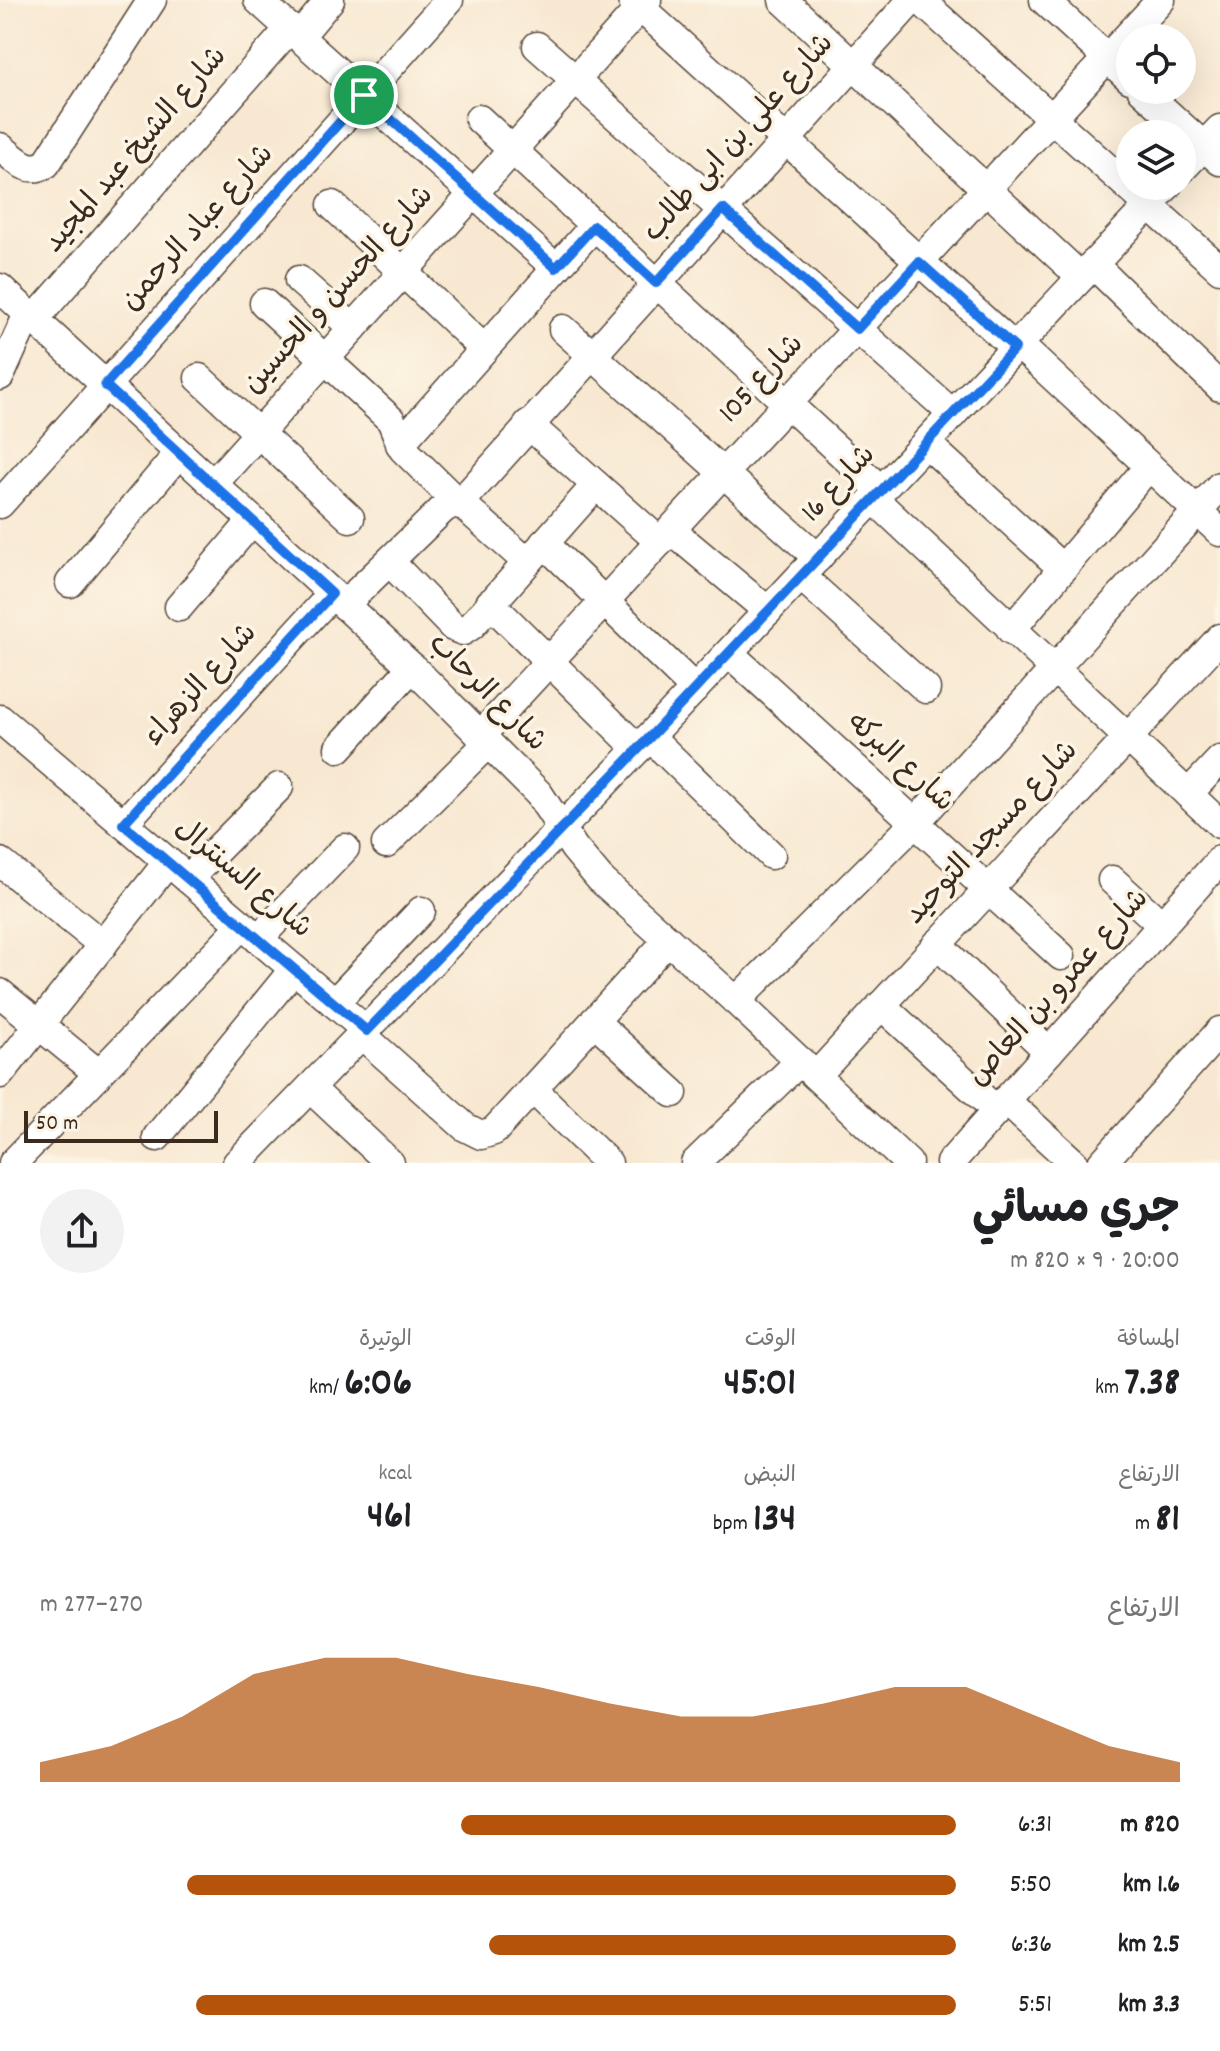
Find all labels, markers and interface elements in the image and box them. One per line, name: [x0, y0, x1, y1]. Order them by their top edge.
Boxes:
map controls: [1116, 24, 1196, 200]
button: locate: [1116, 24, 1196, 104]
street label: شارع على بن ابى طالب: [634, 25, 846, 253]
street label: شارع الشيخ عبد المجيد: [35, 38, 239, 264]
pin: [330, 61, 398, 129]
icon: arrive: [342, 73, 386, 117]
button: layers: [1116, 120, 1196, 200]
street label: شارع عباد الرحمن: [112, 136, 286, 322]
street label: شارع الحسن و الحسين: [234, 177, 446, 405]
street label: شارع 105: [710, 326, 816, 434]
street label: شارع 16: [793, 436, 887, 534]
street label: شارع الزهراء: [135, 615, 269, 757]
street label: شارع الرحاب: [417, 625, 555, 763]
street label: شارع البركه: [835, 704, 963, 824]
street label: شارع مسجد التوحيد: [896, 732, 1090, 936]
street label: شارع السنترال: [164, 809, 320, 951]
street label: شارع عمرو بن العاص: [959, 880, 1161, 1098]
scale bar: [24, 1107, 218, 1143]
text: 50 m: [36, 1109, 78, 1140]
text: جري مسائي: [972, 1181, 1180, 1244]
button: share: [40, 1189, 124, 1273]
text: 20:00 · 9 × 820 m: [1010, 1243, 1180, 1280]
text: الوتيرة: [359, 1325, 412, 1356]
text: الوقت: [745, 1325, 796, 1356]
text: المسافة: [1117, 1325, 1180, 1356]
text: 6:06: [344, 1357, 412, 1414]
text: 45:01: [724, 1357, 796, 1414]
text: 7.38: [1124, 1357, 1180, 1414]
text: /km: [309, 1373, 344, 1404]
text: km: [1095, 1373, 1124, 1404]
text: kcal: [379, 1459, 412, 1490]
text: النبض: [743, 1461, 796, 1492]
text: الارتفاع: [1118, 1461, 1180, 1492]
text: 461: [367, 1490, 412, 1547]
text: 134: [753, 1493, 796, 1550]
text: 81: [1155, 1493, 1180, 1550]
text: bpm: [713, 1509, 753, 1540]
text: m: [1135, 1509, 1155, 1540]
text: 270–277 m: [40, 1587, 144, 1624]
text: الارتفاع: [1107, 1592, 1180, 1629]
text: 6:31: [1018, 1807, 1052, 1844]
text: 820 m: [1120, 1807, 1180, 1844]
text: 5:50: [1009, 1867, 1052, 1904]
text: 1.6 km: [1123, 1867, 1180, 1904]
text: 6:36: [1011, 1927, 1052, 1964]
text: 2.5 km: [1118, 1927, 1180, 1964]
text: 5:51: [1018, 1987, 1052, 2024]
text: 3.3 km: [1118, 1987, 1180, 2024]

